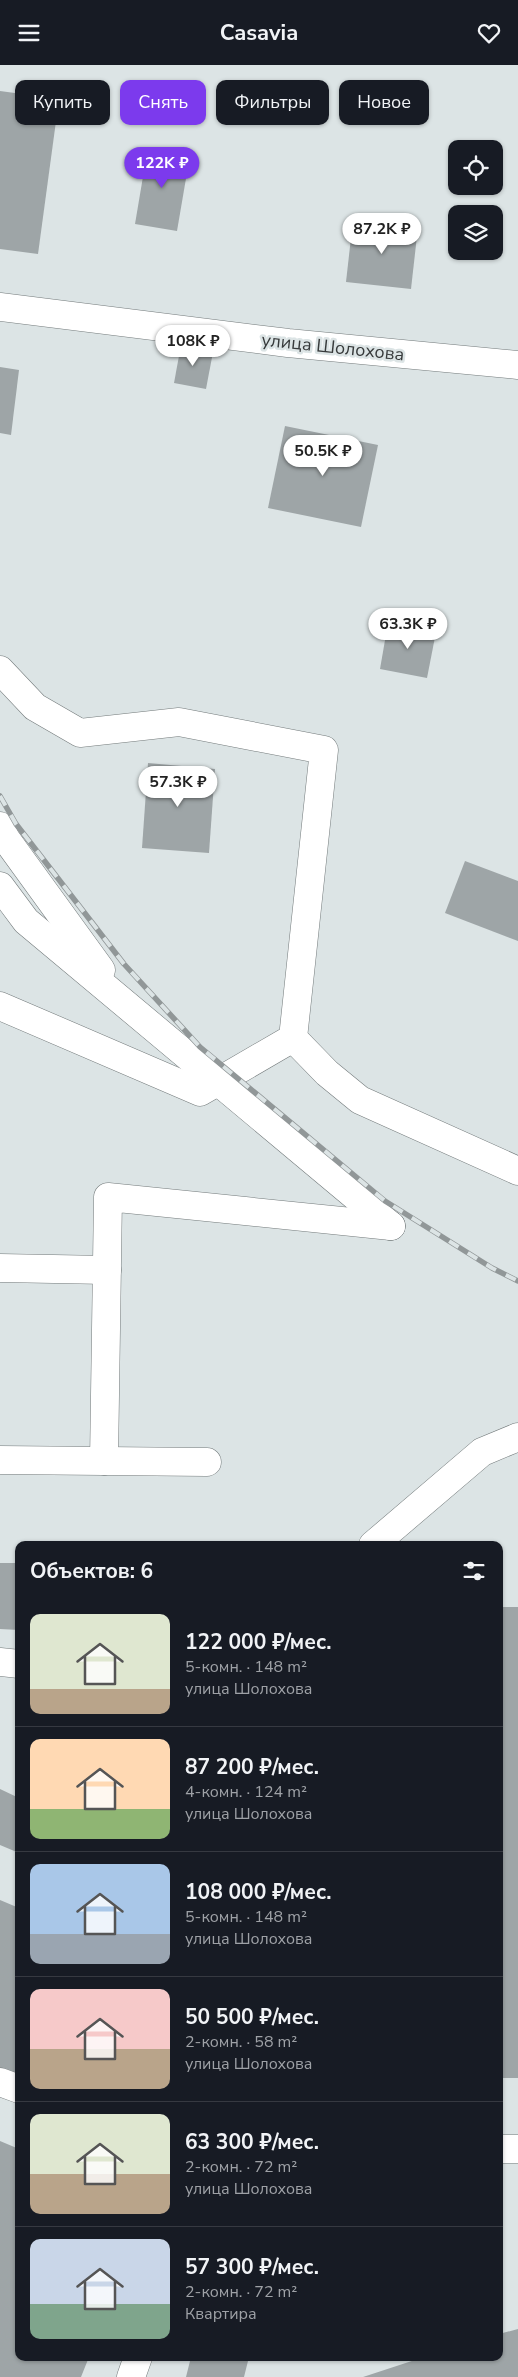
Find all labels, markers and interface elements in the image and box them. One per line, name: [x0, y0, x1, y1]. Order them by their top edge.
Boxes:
text: Casavia: [220, 18, 298, 48]
icon: menu: [15, 19, 43, 47]
icon: heart: [475, 19, 503, 47]
chip: Купить: [15, 80, 110, 125]
chip: Снять: [120, 80, 206, 125]
chip: Фильтры: [216, 80, 329, 125]
chip: Новое: [339, 80, 429, 125]
map controls: [448, 140, 503, 260]
button: locate: [448, 140, 503, 195]
pin: 122K ₽: [121, 147, 203, 189]
text: 122K ₽: [135, 152, 189, 174]
button: layers: [448, 205, 503, 260]
pin: 87.2K ₽: [336, 213, 428, 255]
text: 87.2K ₽: [353, 218, 411, 240]
pin: 108K ₽: [152, 325, 234, 367]
street label: улица Шолохова: [260, 328, 406, 366]
text: 108K ₽: [166, 330, 220, 352]
pin: 50.5K ₽: [277, 435, 369, 477]
text: 50.5K ₽: [294, 440, 352, 462]
pin: 63.3K ₽: [362, 607, 454, 650]
text: 63.3K ₽: [379, 613, 437, 635]
pin: 57.3K ₽: [132, 765, 224, 808]
text: 57.3K ₽: [149, 771, 207, 793]
text: Объектов: 6: [30, 1557, 153, 1585]
icon: filters: [460, 1557, 488, 1585]
text: 122 000 ₽/мес.: [185, 1628, 332, 1656]
icon: home: [70, 1634, 130, 1694]
text: 5-комн. · 148 m²: [185, 1656, 307, 1678]
text: улица Шолохова: [185, 1678, 312, 1700]
text: 87 200 ₽/мес.: [185, 1753, 319, 1781]
icon: home: [70, 1759, 130, 1819]
text: 4-комн. · 124 m²: [185, 1781, 307, 1803]
text: улица Шолохова: [185, 1803, 312, 1825]
text: 108 000 ₽/мес.: [185, 1878, 332, 1906]
icon: home: [70, 1884, 130, 1944]
text: 5-комн. · 148 m²: [185, 1906, 307, 1928]
text: улица Шолохова: [185, 1928, 312, 1950]
text: 50 500 ₽/мес.: [185, 2003, 319, 2031]
icon: home: [70, 2009, 130, 2069]
text: 2-комн. · 58 m²: [185, 2031, 297, 2053]
text: улица Шолохова: [185, 2053, 312, 2075]
text: 63 300 ₽/мес.: [185, 2128, 319, 2156]
icon: home: [70, 2134, 130, 2194]
text: 2-комн. · 72 m²: [185, 2156, 297, 2178]
text: улица Шолохова: [185, 2178, 312, 2200]
text: 57 300 ₽/мес.: [185, 2253, 319, 2281]
icon: home: [70, 2259, 130, 2319]
text: 2-комн. · 72 m²: [185, 2281, 297, 2303]
text: Квартира: [185, 2303, 257, 2325]

